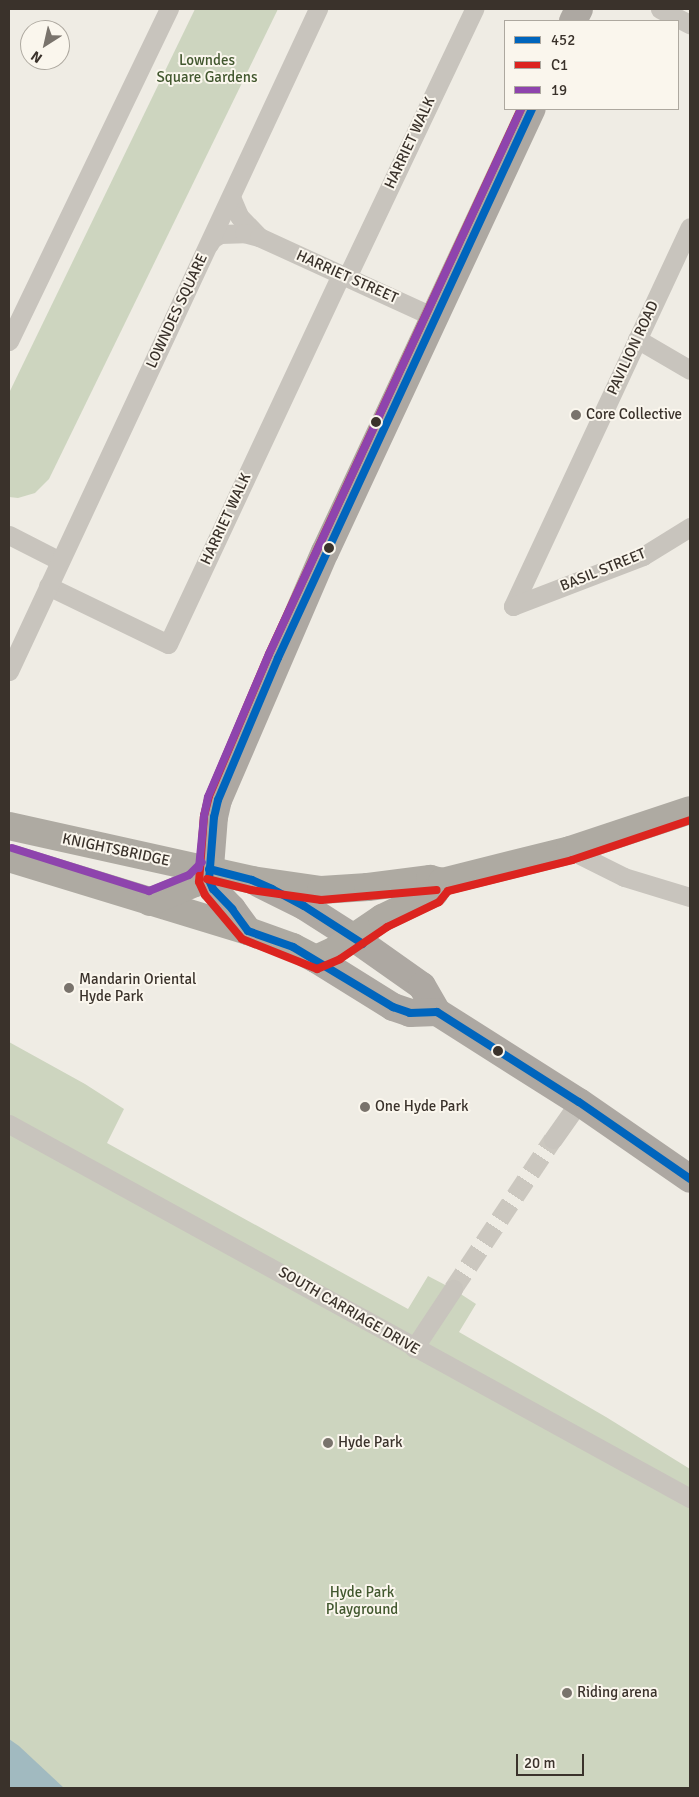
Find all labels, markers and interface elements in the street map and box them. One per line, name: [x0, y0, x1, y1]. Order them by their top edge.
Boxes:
north arrow: [20, 20, 70, 70]
legend: [504, 20, 679, 110]
text: 452: [551, 31, 575, 49]
text: N: [28, 47, 46, 67]
park label: Lowndes Square Gardens: [157, 51, 257, 86]
text: C1: [551, 56, 568, 74]
text: 19: [551, 81, 567, 99]
street label: HARRIET WALK: [381, 94, 439, 192]
street label: HARRIET STREET: [293, 246, 401, 308]
street label: LOWNDES SQUARE: [143, 251, 211, 371]
street label: PAVILION ROAD: [603, 298, 663, 398]
place label: Core Collective: [586, 406, 682, 424]
marker: Core Collective: [570, 409, 582, 421]
unlabelled marker: [371, 417, 381, 427]
street label: HARRIET WALK: [197, 470, 255, 568]
unlabelled marker: [324, 543, 334, 553]
street label: BASIL STREET: [558, 545, 648, 595]
street label: KNIGHTSBRIDGE: [61, 830, 171, 870]
place label: Mandarin Oriental Hyde Park: [79, 970, 196, 1005]
marker: Mandarin Oriental Hyde Park: [63, 982, 75, 994]
unlabelled marker: [493, 1046, 503, 1056]
place label: One Hyde Park: [375, 1098, 468, 1116]
marker: One Hyde Park: [359, 1101, 371, 1113]
street label: SOUTH CARRIAGE DRIVE: [275, 1263, 423, 1359]
place label: Hyde Park: [338, 1434, 403, 1452]
marker: Hyde Park: [322, 1437, 334, 1449]
park label: Hyde Park Playground: [326, 1583, 398, 1618]
place label: Riding arena: [577, 1684, 658, 1702]
marker: Riding arena: [561, 1687, 573, 1699]
scale bar: [519, 1744, 586, 1776]
text: 20 m: [524, 1754, 555, 1772]

